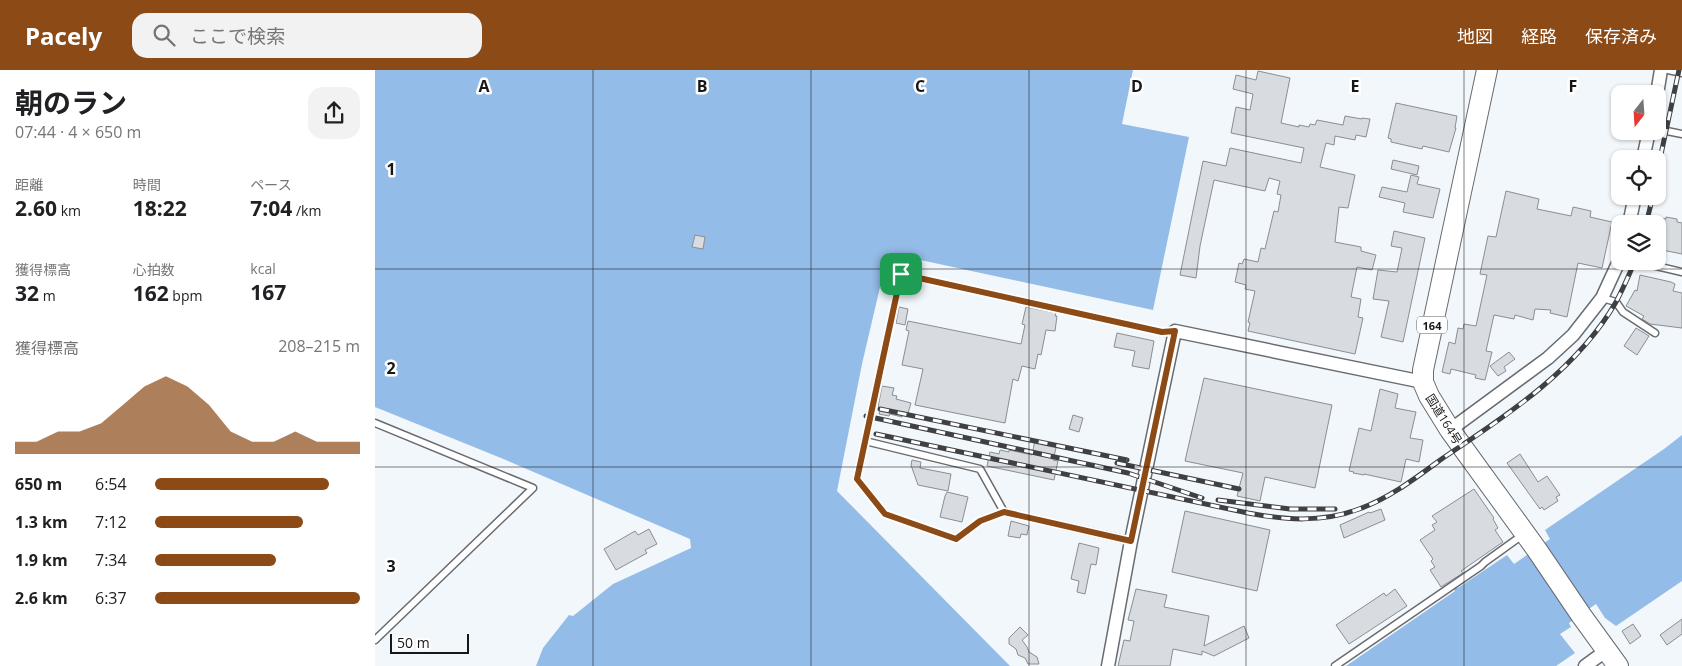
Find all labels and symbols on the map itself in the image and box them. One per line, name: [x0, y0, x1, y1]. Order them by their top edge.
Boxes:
text: A: [478, 75, 490, 97]
text: B: [697, 75, 707, 97]
text: C: [915, 75, 925, 97]
text: D: [1131, 75, 1143, 97]
text: E: [1351, 75, 1360, 97]
text: F: [1569, 75, 1577, 97]
north arrow: [1611, 85, 1666, 140]
text: 1: [386, 158, 396, 180]
pin: [880, 253, 922, 295]
road number: 164: [1417, 316, 1447, 334]
text: 2: [386, 357, 396, 379]
street label: 国道164号: [1422, 390, 1466, 448]
text: 3: [386, 555, 396, 577]
scale bar: [390, 631, 469, 654]

